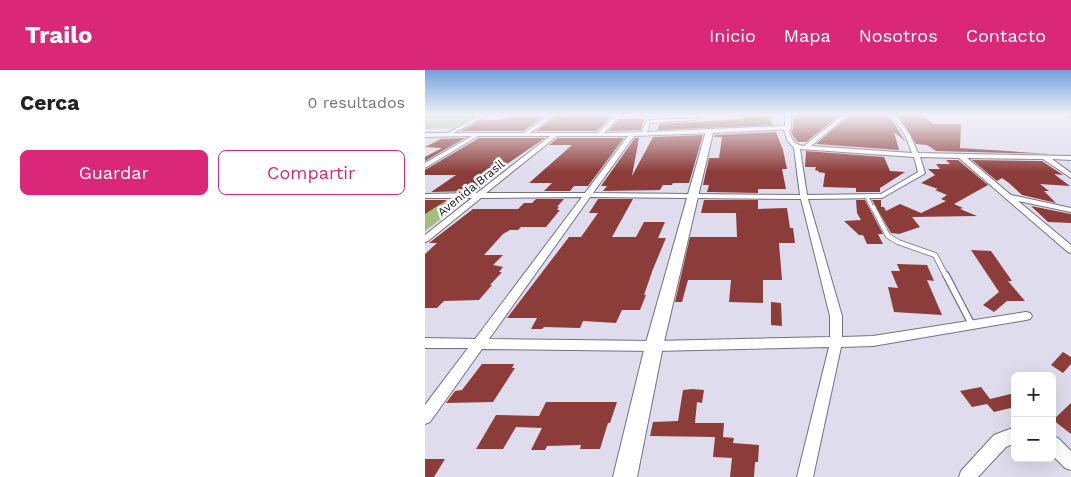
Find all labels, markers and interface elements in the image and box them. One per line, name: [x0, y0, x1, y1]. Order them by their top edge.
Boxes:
text: Trailo: [25, 21, 92, 49]
text: Inicio: [709, 25, 756, 46]
text: Mapa: [784, 25, 831, 46]
text: Nosotros: [859, 25, 938, 46]
text: Contacto: [966, 25, 1046, 46]
text: Cerca: [20, 90, 79, 115]
text: 0 resultados: [307, 93, 405, 112]
button: Guardar: [20, 150, 208, 195]
button: Compartir: [218, 150, 405, 195]
street label: Avenida Brasil: [435, 157, 508, 219]
map controls: [1011, 372, 1056, 462]
button: +: [1011, 372, 1056, 417]
button: −: [1011, 417, 1056, 462]

